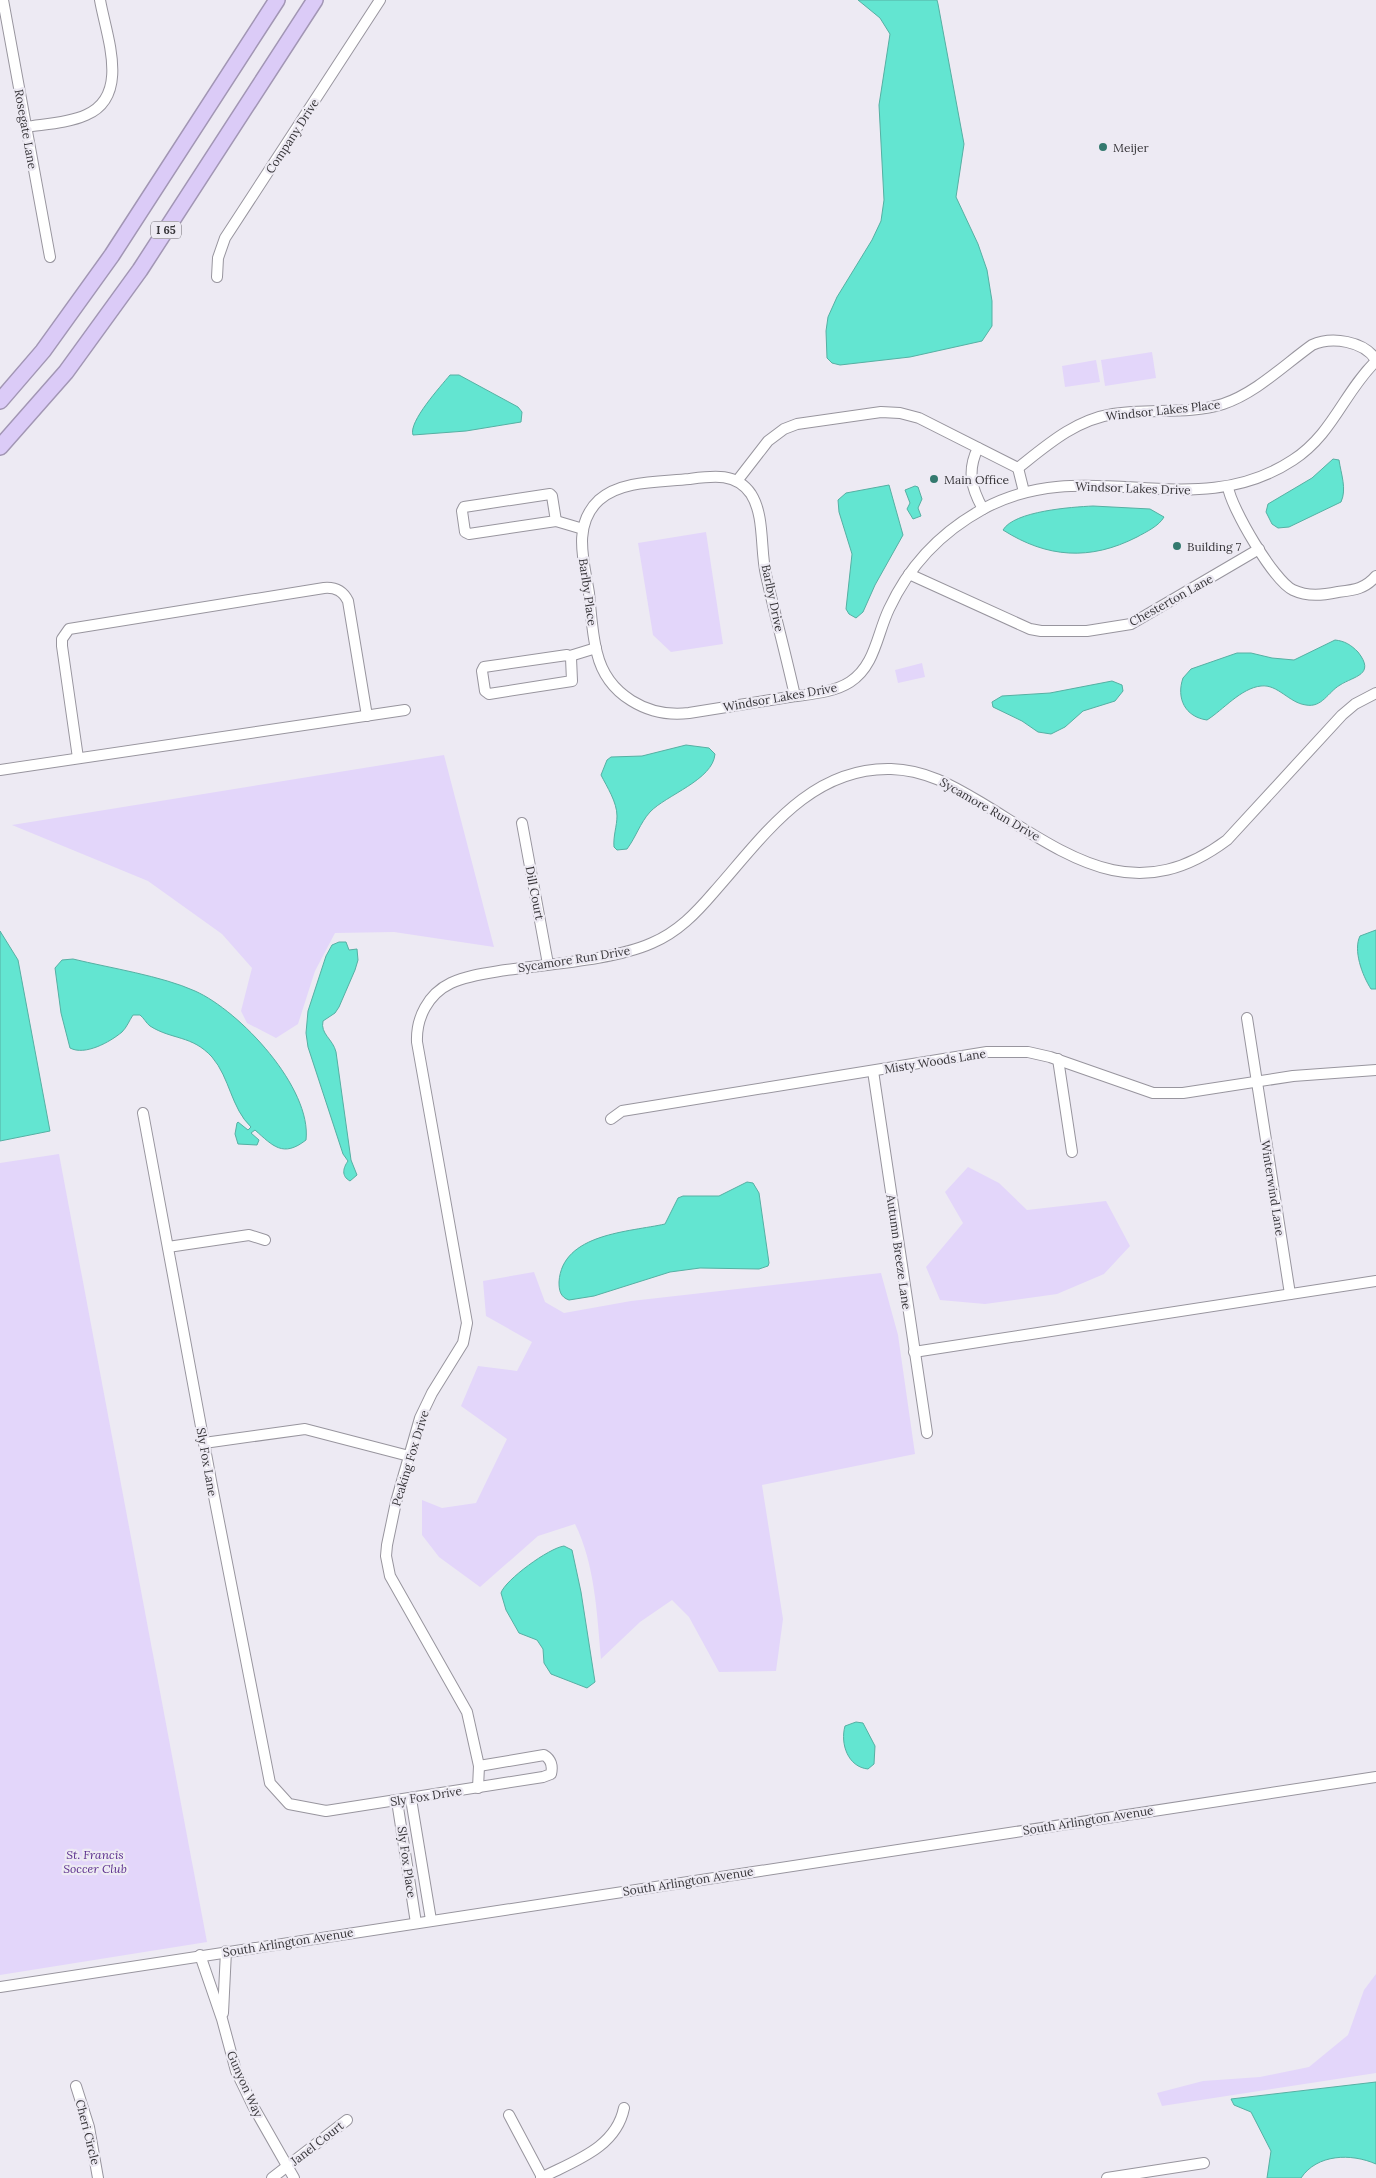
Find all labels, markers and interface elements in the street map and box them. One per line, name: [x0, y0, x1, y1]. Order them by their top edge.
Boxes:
street label: Rosegate Lane: [12, 88, 40, 171]
street label: Company Drive: [262, 95, 322, 176]
place label: Meijer: [1113, 140, 1149, 155]
marker: Meijer: [1097, 141, 1109, 153]
road number: I 65: [151, 222, 181, 238]
street label: Windsor Lakes Place: [1105, 396, 1221, 423]
place label: Main Office: [944, 472, 1010, 487]
marker: Main Office: [928, 473, 940, 485]
street label: Windsor Lakes Drive: [1075, 478, 1191, 498]
place label: Building 7: [1187, 539, 1242, 554]
marker: Building 7: [1171, 540, 1183, 552]
street label: Barlby Place: [576, 557, 600, 627]
street label: Barlby Drive: [759, 563, 788, 634]
street label: Chesterton Lane: [1127, 571, 1216, 629]
street label: Windsor Lakes Drive: [722, 680, 839, 714]
street label: Sycamore Run Drive: [937, 774, 1043, 844]
street label: Dill Court: [522, 865, 548, 922]
street label: Sycamore Run Drive: [517, 943, 632, 975]
street label: Misty Woods Lane: [883, 1045, 987, 1076]
street label: Winterwind Lane: [1258, 1139, 1288, 1237]
street label: Autumn Breeze Lane: [883, 1193, 915, 1311]
street label: Peaking Fox Drive: [388, 1408, 432, 1508]
street label: Sly Fox Lane: [194, 1426, 221, 1498]
street label: Sly Fox Drive: [389, 1783, 463, 1809]
street label: South Arlington Avenue: [1022, 1802, 1155, 1838]
street label: Sly Fox Place: [395, 1825, 419, 1899]
park label: St. Francis Soccer Club: [63, 1847, 127, 1876]
street label: South Arlington Avenue: [622, 1863, 755, 1899]
street label: South Arlington Avenue: [222, 1924, 355, 1960]
street label: Gunyon Way: [224, 2048, 267, 2120]
street label: Cheri Circle: [73, 2098, 103, 2167]
street label: Janel Court: [287, 2117, 347, 2169]

